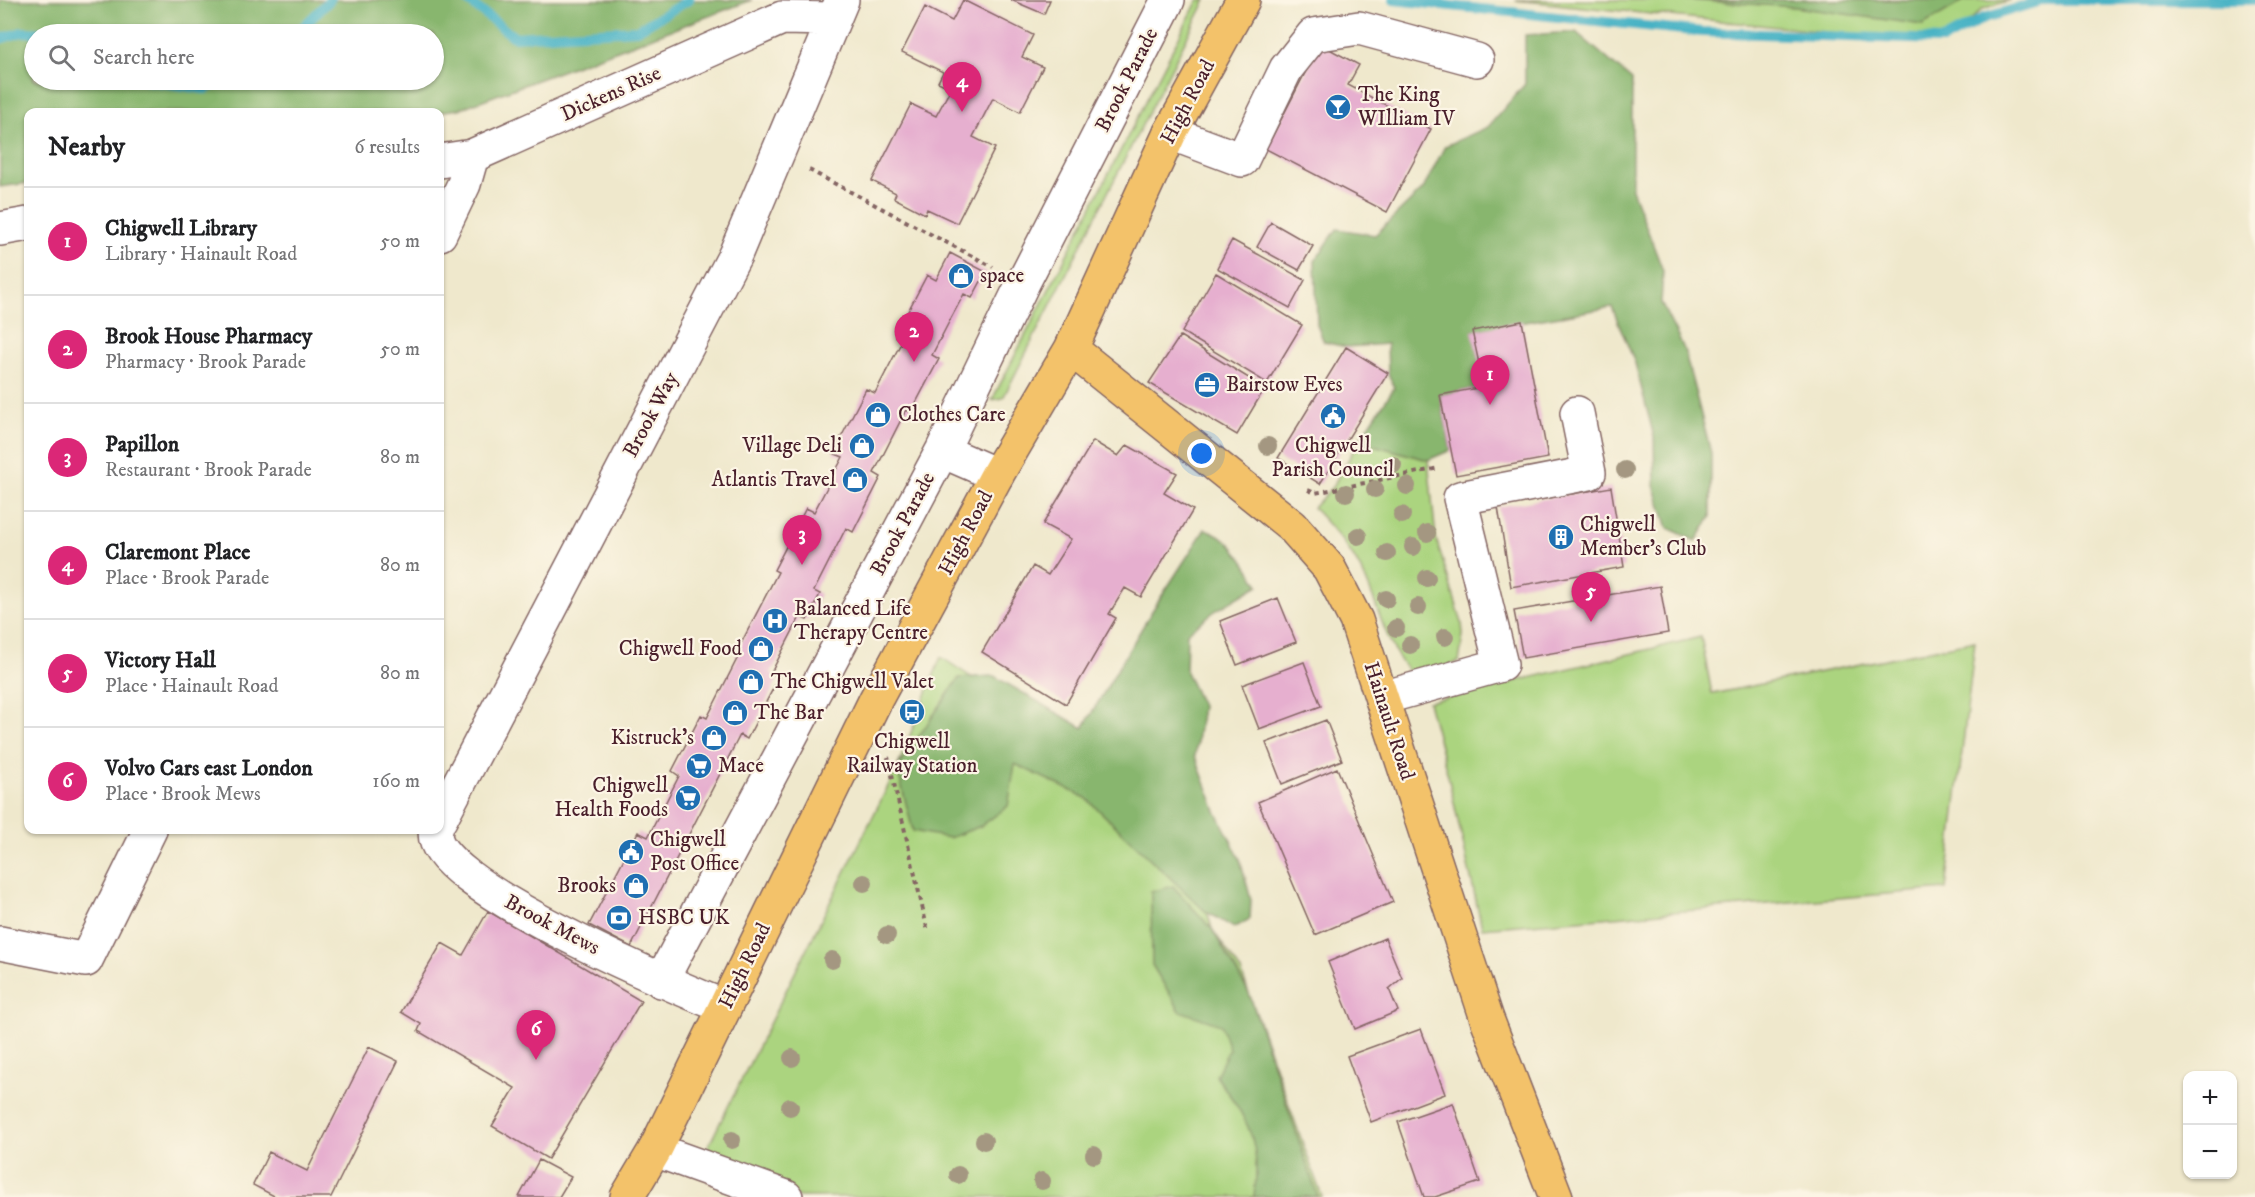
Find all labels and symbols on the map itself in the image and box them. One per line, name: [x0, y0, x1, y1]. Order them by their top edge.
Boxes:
street label: Brook Parade: [1090, 23, 1164, 136]
street label: High Road: [1155, 55, 1221, 149]
street label: Dickens Rise: [557, 60, 665, 128]
pin: 4: [942, 63, 982, 112]
place label: The King WIlliam IV: [1357, 82, 1456, 132]
bar icon: The King WIlliam IV: [1323, 92, 1353, 122]
shop icon: space: [946, 261, 976, 291]
place label: space: [980, 263, 1025, 289]
pin: 2: [894, 312, 934, 362]
pin: 1: [1470, 356, 1510, 405]
street label: Brook Way: [618, 367, 685, 462]
office icon: Bairstow Eves: [1192, 370, 1222, 400]
place label: Bairstow Eves: [1226, 372, 1343, 398]
shop icon: Clothes Care: [863, 400, 893, 430]
public building icon: Chigwell Parish Council: [1318, 401, 1348, 431]
place label: Clothes Care: [898, 402, 1006, 428]
shop icon: Village Deli: [847, 431, 877, 461]
place label: Village Deli: [741, 433, 842, 459]
place label: Chigwell Parish Council: [1272, 433, 1395, 483]
your location: [1187, 439, 1216, 468]
shop icon: Atlantis Travel: [840, 465, 870, 495]
place label: Atlantis Travel: [712, 467, 837, 493]
street label: Brook Parade: [865, 468, 941, 580]
street label: High Road: [933, 486, 999, 580]
place label: Chigwell Member's Club: [1580, 512, 1707, 562]
pin: 3: [782, 516, 822, 565]
building icon: Chigwell Member's Club: [1546, 522, 1576, 552]
pin: 5: [1572, 572, 1610, 622]
place label: Balanced Life Therapy Centre: [794, 596, 928, 646]
hospital icon: Balanced Life Therapy Centre: [760, 606, 790, 636]
shop icon: Chigwell Food: [746, 634, 776, 664]
place label: Chigwell Food: [619, 636, 743, 662]
street label: Hainault Road: [1358, 659, 1421, 784]
shop icon: The Chigwell Valet: [736, 667, 766, 697]
place label: The Chigwell Valet: [771, 669, 934, 695]
bus stop icon: Chigwell Railway Station: [897, 697, 927, 727]
shop icon: The Bar: [720, 698, 750, 728]
place label: The Bar: [754, 700, 824, 726]
shop icon: Kistruck's: [699, 723, 729, 753]
place label: Kistruck's: [611, 725, 694, 751]
place label: Chigwell Railway Station: [846, 729, 978, 779]
supermarket icon: Mace: [684, 751, 714, 781]
place label: Mace: [718, 753, 764, 779]
place label: Chigwell Health Foods: [555, 773, 669, 823]
supermarket icon: Chigwell Health Foods: [673, 783, 703, 813]
place label: Chigwell Post Office: [650, 827, 740, 877]
public building icon: Chigwell Post Office: [616, 837, 646, 867]
shop icon: Brooks: [621, 871, 651, 901]
place label: Brooks: [557, 873, 616, 899]
street label: Brook Mews: [500, 889, 604, 961]
bank icon: HSBC UK: [604, 903, 634, 933]
place label: HSBC UK: [638, 905, 730, 931]
street label: High Road: [713, 918, 777, 1013]
pin: 6: [516, 1010, 556, 1060]

